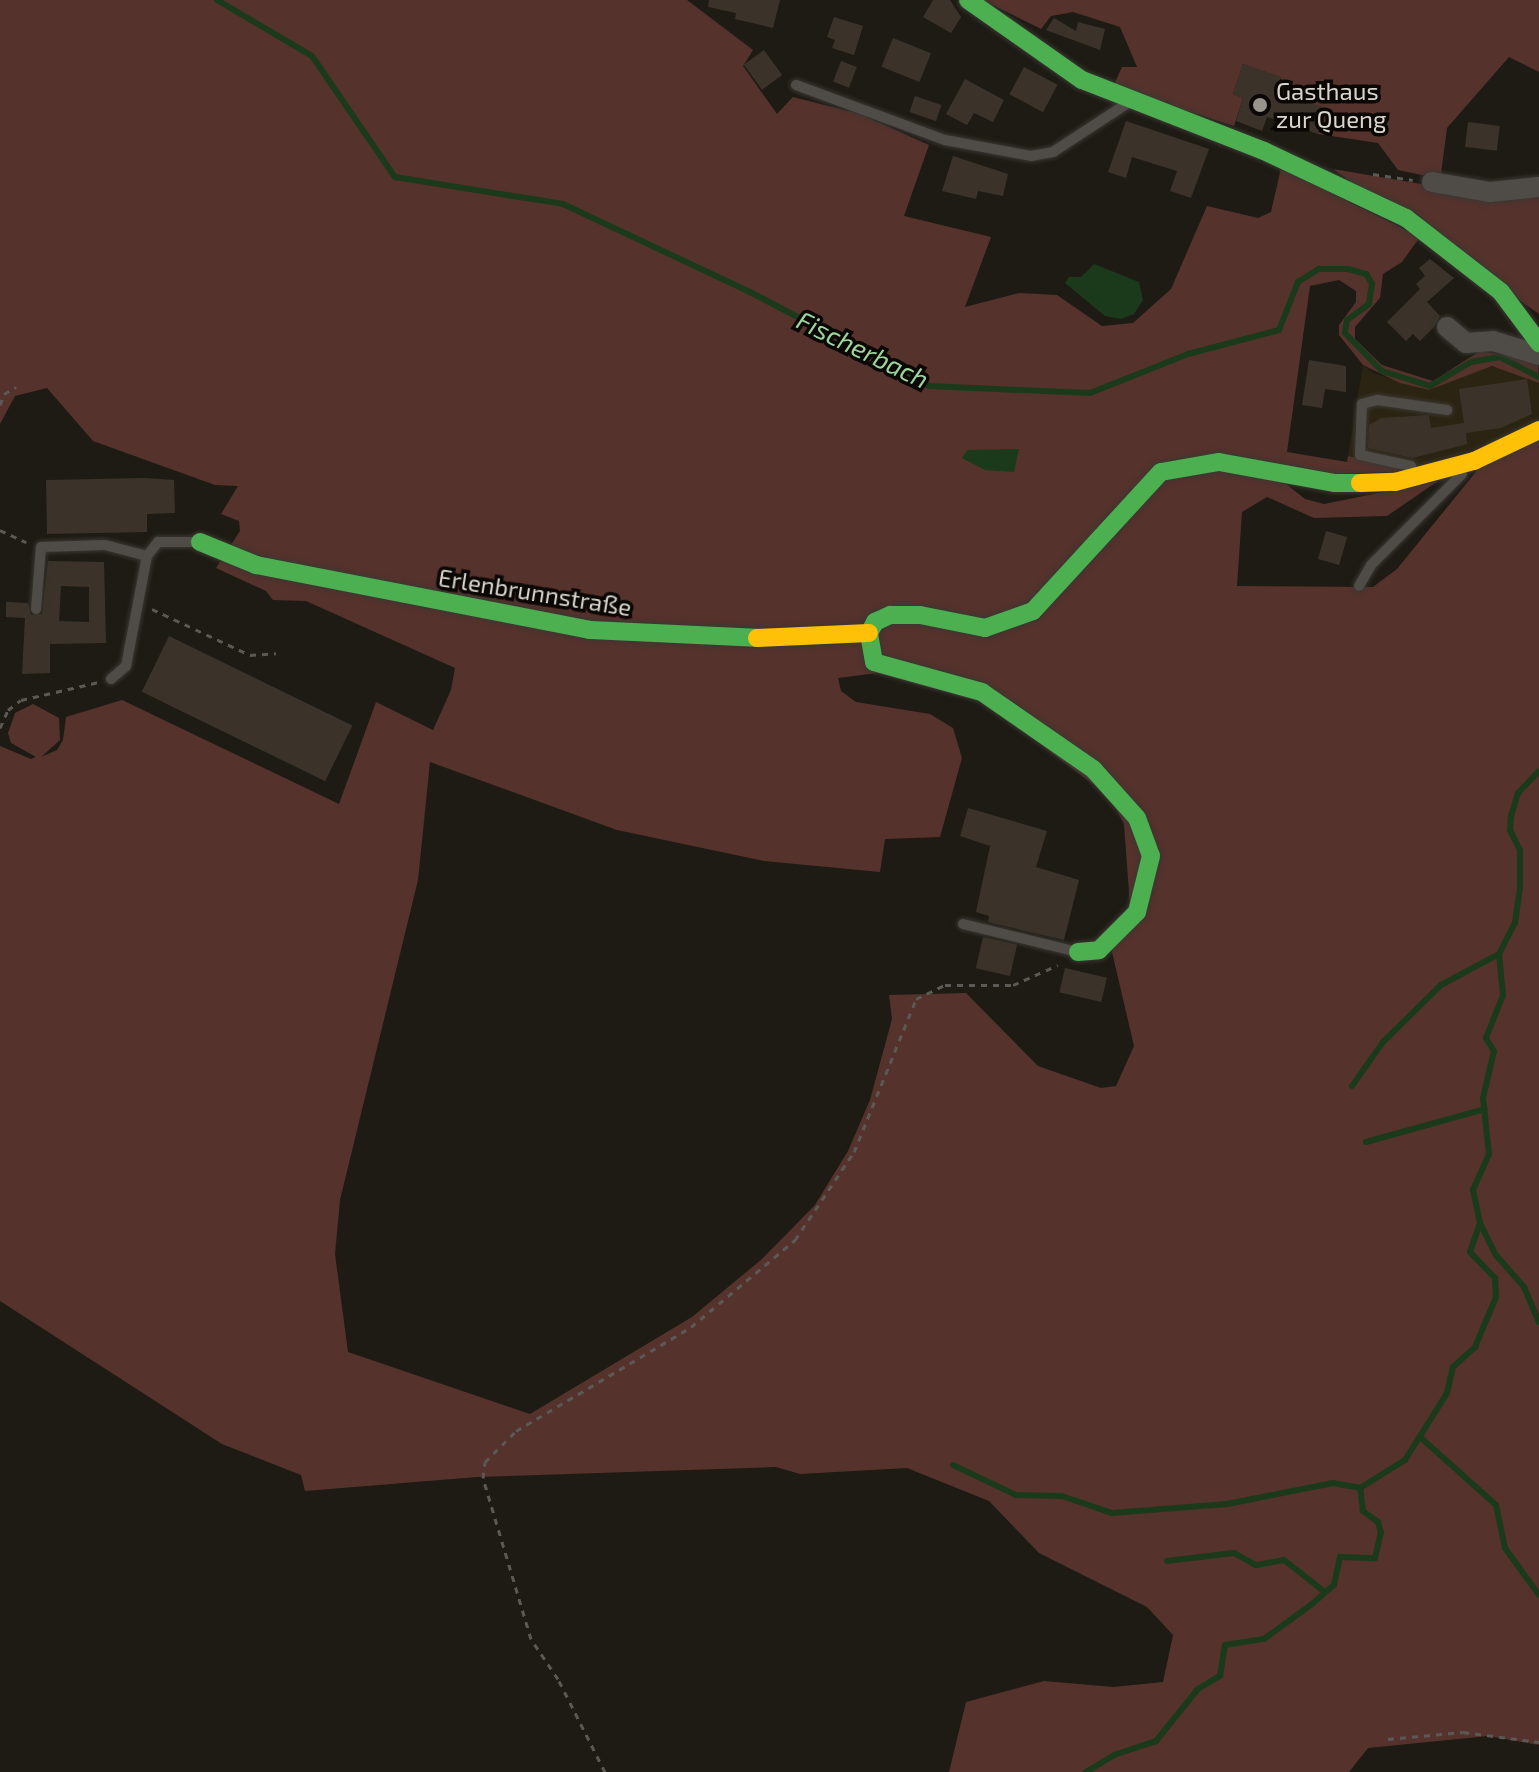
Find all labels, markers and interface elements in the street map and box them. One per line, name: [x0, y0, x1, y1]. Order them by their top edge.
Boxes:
place label: Gasthaus zur Queng: [1276, 77, 1387, 133]
marker: Gasthaus zur Queng: [1251, 96, 1269, 114]
water label: Fischerbach: [792, 304, 934, 394]
street label: Erlenbrunnstraße: [436, 563, 634, 621]

